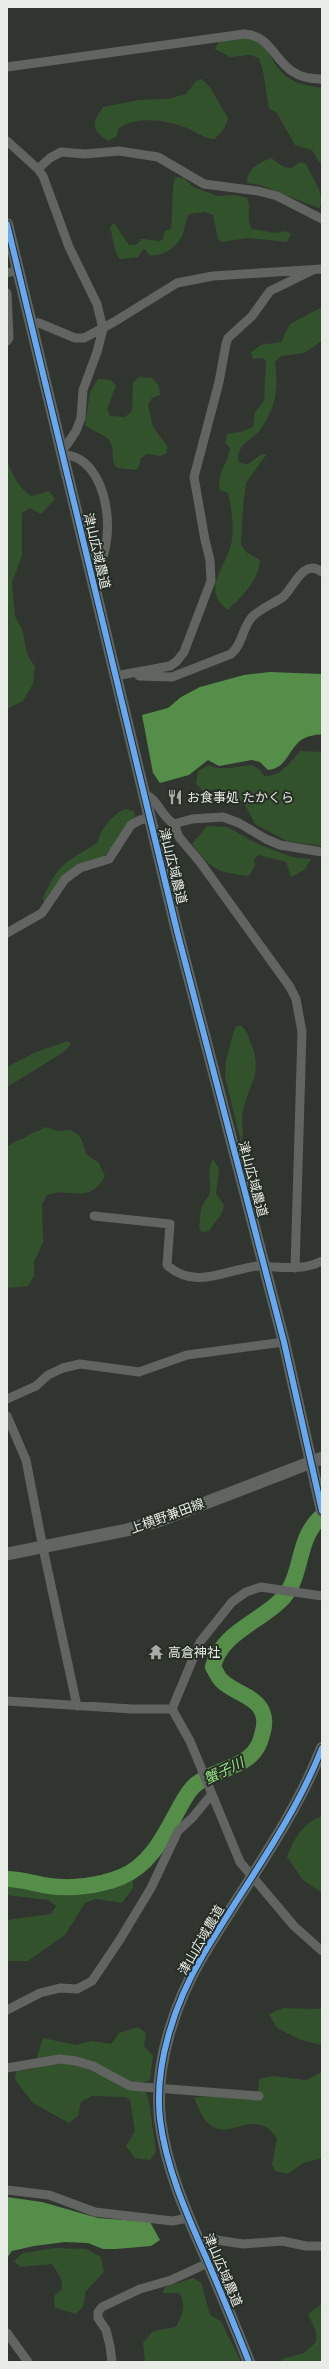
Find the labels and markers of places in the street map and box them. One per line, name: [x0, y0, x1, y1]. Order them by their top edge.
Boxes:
restaurant icon: お食事処 たかくら: [166, 788, 184, 806]
place label: お食事処 たかくら: [187, 790, 294, 805]
temple icon: 高倉神社: [147, 1643, 165, 1661]
place label: 高倉神社: [168, 1645, 220, 1660]

